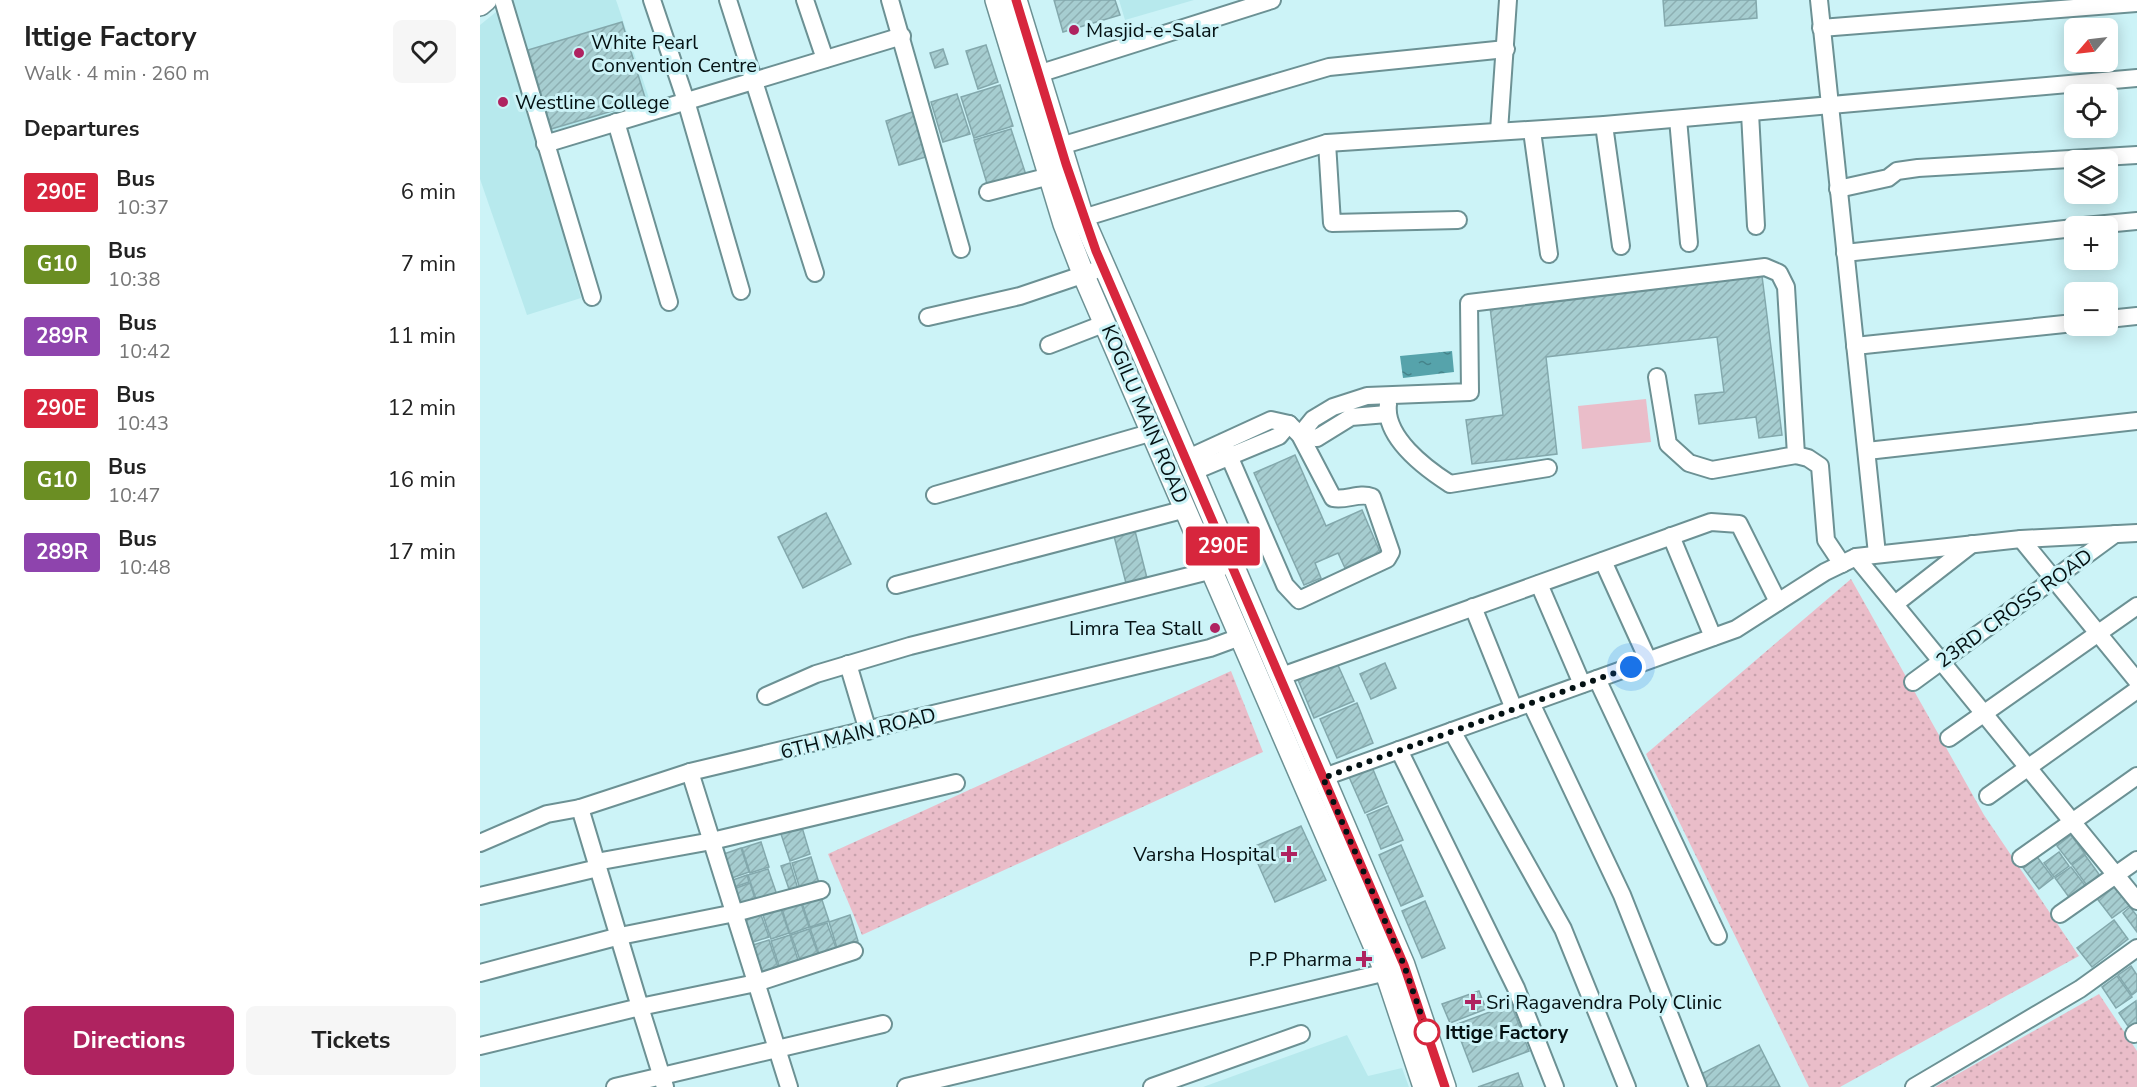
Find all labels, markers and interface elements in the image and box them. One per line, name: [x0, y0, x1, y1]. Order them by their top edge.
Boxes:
place label: Masjid-e-Salar: [1086, 17, 1219, 44]
text: Ittige Factory: [24, 18, 196, 56]
north arrow: [2064, 18, 2118, 72]
map controls: [2064, 18, 2118, 336]
button: heart: [393, 20, 456, 83]
marker: Masjid-e-Salar: [1067, 23, 1081, 37]
place label: White Pearl Convention Centre: [591, 29, 757, 79]
marker: White Pearl Convention Centre: [572, 46, 586, 60]
text: Walk · 4 min · 260 m: [24, 60, 210, 87]
button: locate: [2064, 84, 2118, 138]
place label: Westline College: [515, 89, 669, 116]
marker: Westline College: [496, 95, 510, 109]
text: Departures: [24, 114, 139, 144]
button: layers: [2064, 150, 2118, 204]
text: Bus: [116, 164, 155, 194]
text: 6 min: [401, 177, 456, 207]
text: 290E: [36, 178, 86, 206]
text: 10:37: [116, 194, 169, 221]
button: +: [2064, 216, 2118, 270]
text: Bus: [108, 236, 147, 266]
text: 7 min: [401, 249, 456, 279]
text: G10: [37, 250, 77, 278]
text: 10:38: [108, 266, 161, 293]
button: −: [2064, 282, 2118, 336]
text: Bus: [118, 308, 157, 338]
text: 11 min: [388, 321, 456, 351]
street label: KOGILU MAIN ROAD: [1095, 321, 1194, 508]
text: 289R: [36, 322, 88, 350]
text: 10:42: [118, 338, 171, 365]
text: Bus: [116, 380, 155, 410]
text: 12 min: [388, 393, 456, 423]
text: 290E: [36, 394, 86, 422]
text: 10:43: [116, 410, 169, 437]
text: Bus: [108, 452, 147, 482]
text: 16 min: [388, 465, 456, 495]
text: G10: [37, 466, 77, 494]
text: 10:47: [108, 482, 161, 509]
text: Bus: [118, 524, 157, 554]
line badge: 290E: [1181, 526, 1265, 566]
text: 290E: [1198, 532, 1248, 560]
text: 17 min: [388, 537, 456, 567]
text: 289R: [36, 538, 88, 566]
street label: 23RD CROSS ROAD: [1931, 543, 2098, 674]
text: 10:48: [118, 554, 171, 581]
place label: Limra Tea Stall: [1069, 615, 1203, 642]
marker: Limra Tea Stall: [1208, 621, 1222, 635]
your location: [1616, 652, 1646, 682]
street label: 6TH MAIN ROAD: [778, 701, 938, 766]
place label: Varsha Hospital: [1132, 841, 1276, 868]
marker: Varsha Hospital: [1280, 845, 1298, 863]
place label: P.P Pharma: [1249, 946, 1352, 973]
marker: P.P Pharma: [1357, 952, 1371, 966]
place label: Sri Ragavendra Poly Clinic: [1486, 989, 1722, 1016]
marker: Sri Ragavendra Poly Clinic: [1464, 993, 1482, 1011]
button: Directions: [24, 1006, 234, 1075]
button: Tickets: [246, 1006, 456, 1075]
marker: Ittige Factory: [1414, 1019, 1440, 1045]
place label: Ittige Factory: [1445, 1019, 1569, 1046]

